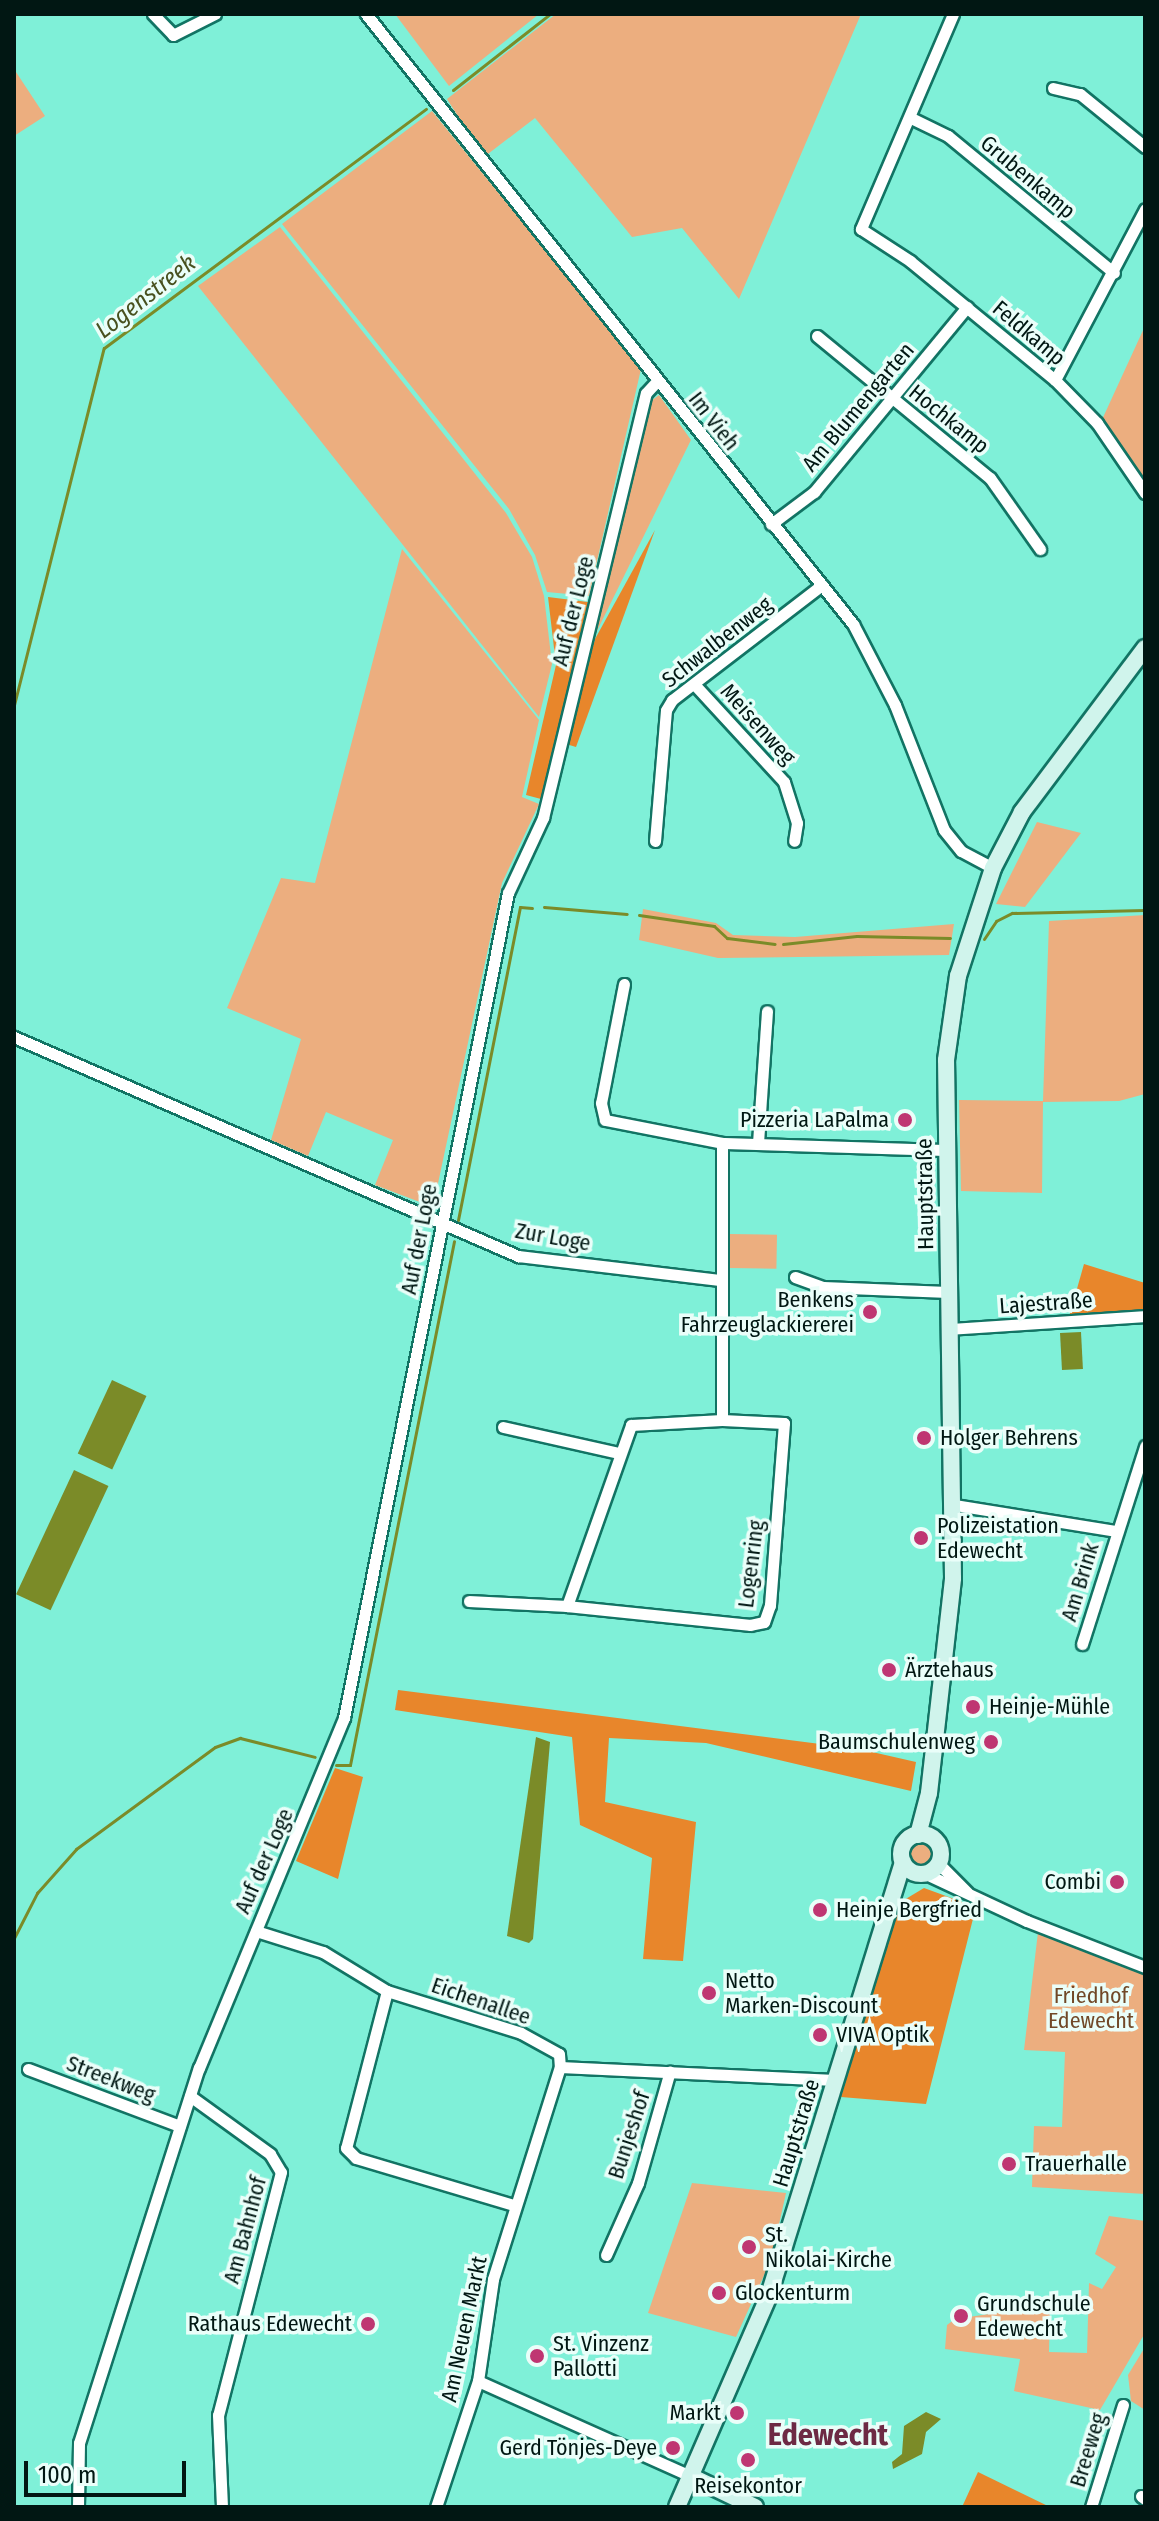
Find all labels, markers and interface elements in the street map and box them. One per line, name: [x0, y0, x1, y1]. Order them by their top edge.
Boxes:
street label: Grubenkamp: [975, 130, 1081, 224]
water label: Logenstreek: [90, 249, 202, 345]
street label: Feldkamp: [987, 295, 1071, 371]
street label: Am Blumengarten: [796, 337, 920, 477]
street label: Hochkamp: [904, 379, 994, 459]
street label: Im Vieh: [683, 386, 745, 456]
street label: Auf der Loge: [547, 553, 599, 669]
street label: Schwalbenweg: [657, 591, 777, 693]
street label: Meisenweg: [715, 678, 801, 770]
place label: Pizzeria LaPalma: [740, 1107, 889, 1133]
marker: Pizzeria LaPalma: [896, 1111, 914, 1129]
street label: Hauptstraße: [911, 1138, 939, 1250]
street label: Auf der Loge: [395, 1181, 443, 1297]
street label: Zur Loge: [513, 1217, 593, 1257]
place label: Benkens Fahrzeuglackiererei: [681, 1286, 854, 1338]
street label: Lajestraße: [998, 1287, 1094, 1319]
marker: Benkens Fahrzeuglackiererei: [861, 1303, 879, 1321]
place label: Holger Behrens: [940, 1425, 1078, 1451]
marker: Holger Behrens: [915, 1429, 933, 1447]
place label: Polizeistation Edewecht: [937, 1512, 1059, 1564]
street label: Logenring: [733, 1519, 769, 1609]
marker: Polizeistation Edewecht: [912, 1529, 930, 1547]
street label: Am Brink: [1056, 1540, 1104, 1624]
place label: Ärztehaus: [905, 1657, 994, 1683]
marker: Ärztehaus: [880, 1661, 898, 1679]
place label: Heinje-Mühle: [989, 1694, 1110, 1720]
marker: Heinje-Mühle: [964, 1698, 982, 1716]
place label: Baumschulenweg: [818, 1729, 975, 1755]
marker: Baumschulenweg: [982, 1733, 1000, 1751]
street label: Auf der Loge: [229, 1804, 299, 1918]
place label: Combi: [1045, 1869, 1101, 1895]
marker: Combi: [1108, 1873, 1126, 1891]
place label: Heinje Bergfried: [836, 1897, 982, 1923]
marker: Heinje Bergfried: [811, 1901, 829, 1919]
place label: Netto Marken-Discount: [725, 1967, 878, 2018]
street label: Eichenallee: [428, 1972, 534, 2030]
park label: Friedhof Edewecht: [1048, 1982, 1134, 2034]
marker: Netto Marken-Discount: [700, 1984, 718, 2002]
place label: VIVA Optik: [836, 2022, 929, 2048]
marker: VIVA Optik: [811, 2026, 829, 2044]
street label: Streekweg: [63, 2050, 159, 2108]
street label: Hauptstraße: [767, 2076, 825, 2190]
street label: Bunjeshof: [602, 2088, 656, 2182]
place label: Trauerhalle: [1025, 2151, 1127, 2177]
marker: Trauerhalle: [1000, 2155, 1018, 2173]
street label: Am Bahnhof: [218, 2174, 272, 2286]
place label: St. Nikolai-Kirche: [765, 2221, 892, 2272]
marker: St. Nikolai-Kirche: [740, 2238, 758, 2256]
street label: Am Neuen Markt: [436, 2254, 492, 2404]
place label: Glockenturm: [735, 2280, 850, 2306]
marker: Glockenturm: [710, 2284, 728, 2302]
place label: Grundschule Edewecht: [977, 2290, 1091, 2342]
marker: Grundschule Edewecht: [952, 2307, 970, 2325]
place label: Rathaus Edewecht: [188, 2311, 352, 2337]
marker: Rathaus Edewecht: [359, 2315, 377, 2333]
place label: St. Vinzenz Pallotti: [553, 2330, 649, 2382]
marker: St. Vinzenz Pallotti: [528, 2347, 546, 2365]
place label: Markt: [669, 2400, 721, 2426]
marker: Markt: [728, 2404, 746, 2422]
street label: Breeweg: [1064, 2410, 1112, 2490]
district label: Edewecht: [768, 2417, 888, 2453]
place label: Gerd Tönjes-Deye: [500, 2435, 657, 2461]
marker: Gerd Tönjes-Deye: [664, 2439, 682, 2457]
scale bar: [28, 2445, 190, 2495]
marker: Reisekontor: [739, 2451, 757, 2469]
text: 100 m: [38, 2461, 96, 2489]
place label: Reisekontor: [694, 2473, 802, 2499]

